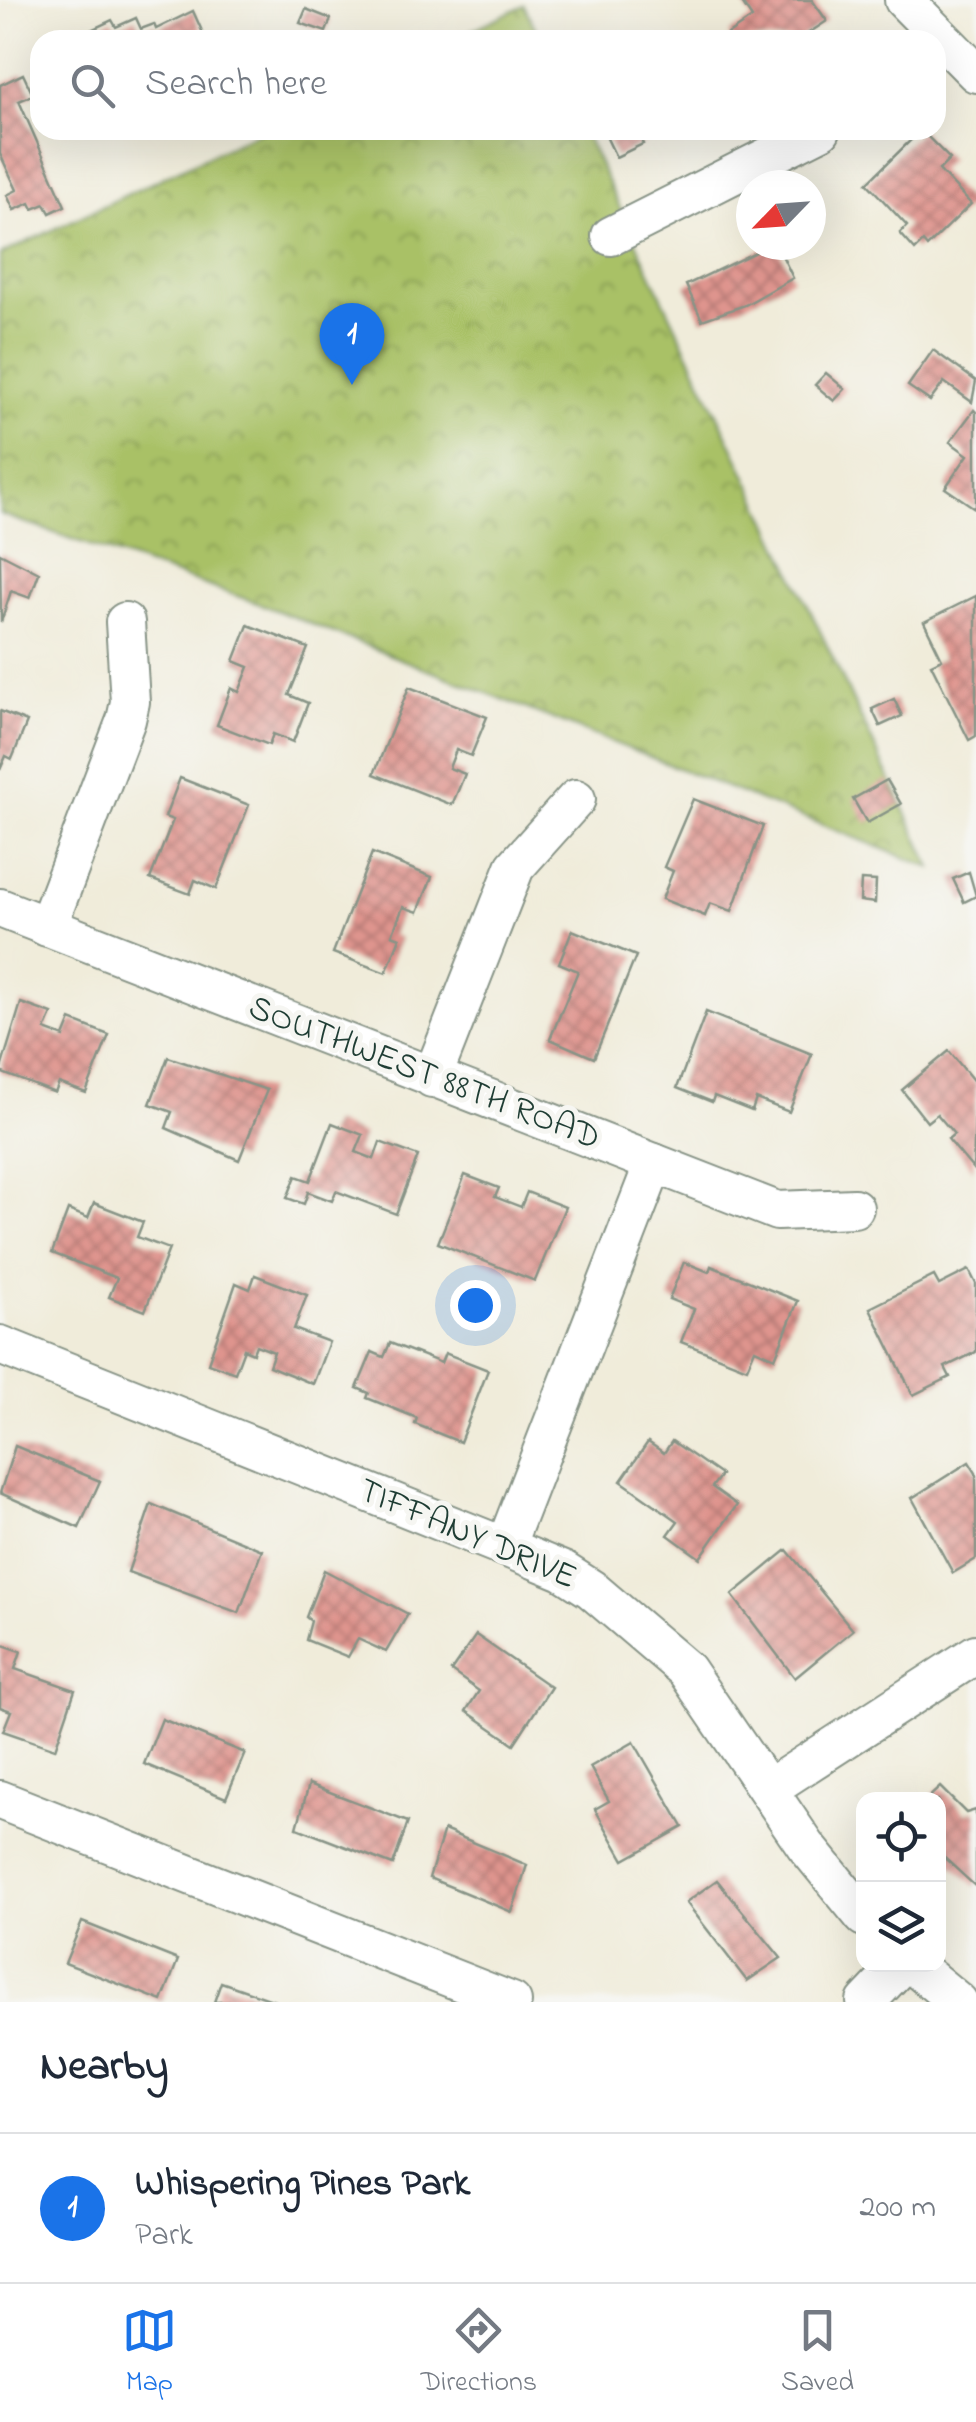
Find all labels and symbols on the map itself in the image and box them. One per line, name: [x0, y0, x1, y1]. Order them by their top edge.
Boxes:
north arrow: [736, 170, 826, 260]
pin: 1: [320, 302, 384, 385]
street label: SOUTHWEST 88TH ROAD: [241, 983, 607, 1165]
your location: [450, 1280, 501, 1331]
street label: TIFFANY DRIVE: [350, 1466, 584, 1604]

